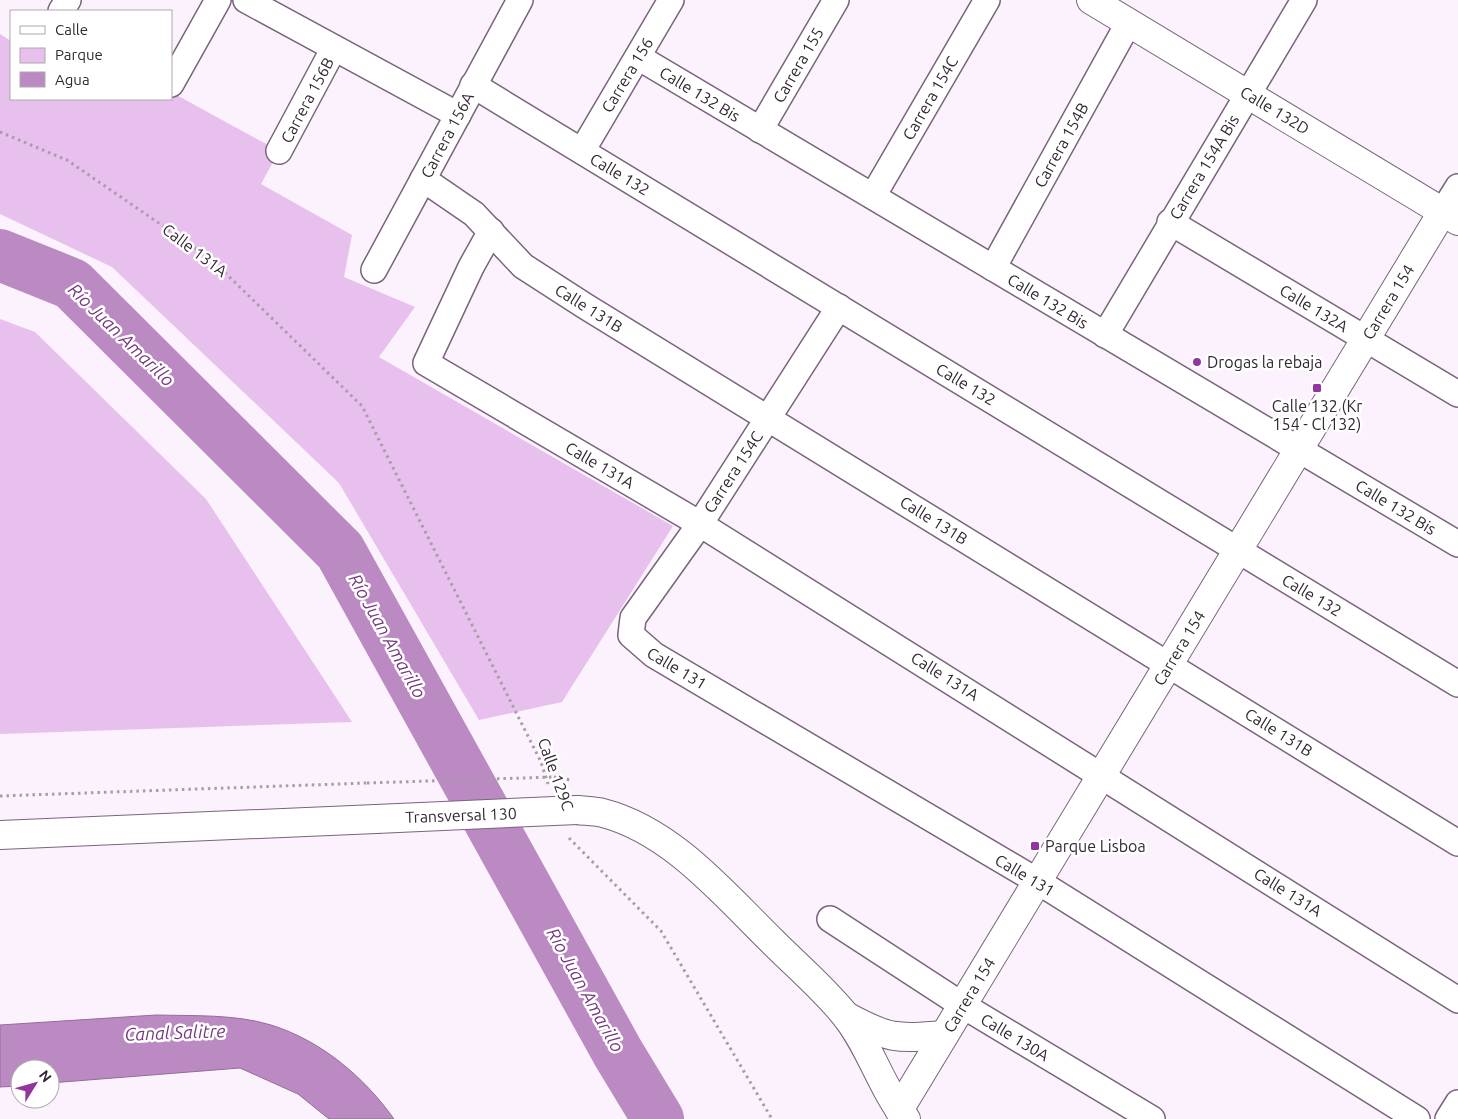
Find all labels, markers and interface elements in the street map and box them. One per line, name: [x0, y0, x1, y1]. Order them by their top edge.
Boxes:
legend: [10, 10, 172, 100]
text: Calle: [55, 21, 88, 38]
street label: Carrera 155: [769, 24, 827, 106]
street label: Carrera 156: [598, 34, 656, 116]
text: Parque: [55, 46, 103, 63]
street label: Carrera 154C: [899, 53, 961, 143]
street label: Carrera 156B: [277, 54, 337, 146]
street label: Calle 132 Bis: [657, 63, 744, 125]
text: Agua: [55, 71, 90, 88]
street label: Calle 132D: [1237, 82, 1313, 138]
street label: Carrera 156A: [417, 89, 477, 181]
street label: Carrera 154B: [1030, 99, 1092, 191]
street label: Carrera 154A Bis: [1166, 111, 1242, 223]
street label: Calle 132: [587, 149, 653, 199]
street label: Calle 131A: [159, 220, 231, 281]
street label: Carrera 154: [1359, 261, 1417, 343]
street label: Calle 132 Bis: [1005, 270, 1092, 332]
water label: Río Juan Amarillo: [65, 279, 179, 390]
street label: Calle 131B: [552, 280, 626, 336]
street label: Calle 132A: [1277, 281, 1352, 336]
place label: Drogas la rebaja: [1207, 353, 1322, 371]
marker: Drogas la rebaja: [1191, 356, 1203, 368]
street label: Calle 132: [933, 359, 999, 409]
marker: Calle 132 (Kr 154 - Cl 132): [1311, 382, 1323, 394]
place label: Calle 132 (Kr 154 - Cl 132): [1272, 397, 1362, 434]
street label: Carrera 154C: [700, 428, 766, 516]
street label: Calle 131A: [562, 438, 638, 492]
street label: Calle 132 Bis: [1353, 476, 1440, 538]
street label: Calle 131B: [897, 492, 971, 548]
water label: Río Juan Amarillo: [345, 570, 430, 701]
street label: Calle 132: [1279, 570, 1345, 620]
street label: Carrera 154: [1150, 607, 1208, 689]
street label: Calle 131: [644, 643, 710, 693]
street label: Calle 131A: [908, 648, 983, 704]
street label: Calle 131B: [1242, 704, 1316, 760]
street label: Calle 129C: [535, 735, 577, 813]
street label: Transversal 130: [405, 804, 517, 826]
place label: Parque Lisboa: [1045, 837, 1146, 855]
marker: Parque Lisboa: [1029, 840, 1041, 852]
street label: Calle 131: [992, 850, 1058, 900]
street label: Calle 131A: [1251, 864, 1326, 920]
water label: Río Juan Amarillo: [543, 924, 628, 1055]
street label: Carrera 154: [940, 954, 998, 1036]
street label: Calle 130A: [978, 1010, 1053, 1065]
water label: Canal Salitre: [124, 1020, 226, 1044]
north arrow: [10, 1059, 60, 1109]
text: N: [36, 1067, 55, 1085]

